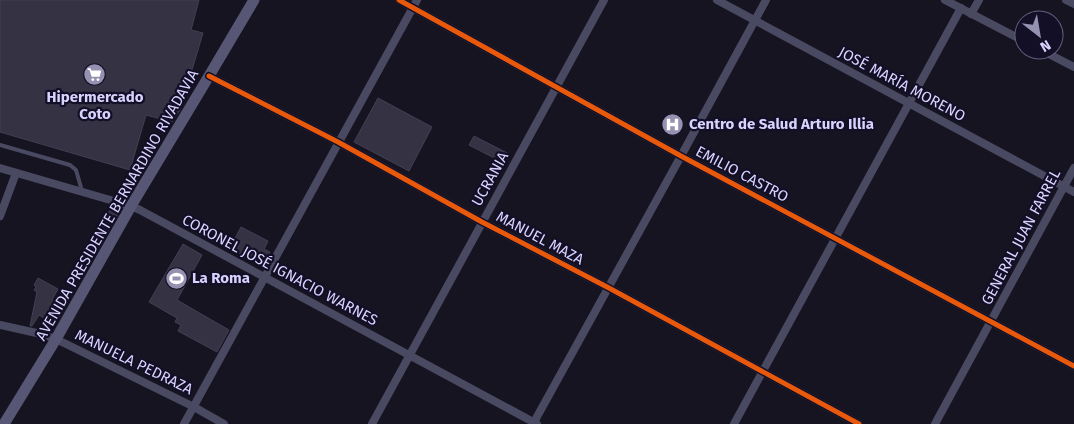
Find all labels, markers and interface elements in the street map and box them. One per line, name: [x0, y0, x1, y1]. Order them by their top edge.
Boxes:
north arrow: [1014, 10, 1064, 60]
text: N: [1037, 36, 1054, 55]
street label: JOSÉ MARÍA MORENO: [835, 43, 969, 125]
supermarket icon: Hipermercado Coto: [83, 62, 107, 86]
street label: AVENIDA PRESIDENTE BERNARDINO RIVADAVIA: [32, 66, 202, 344]
place label: Hipermercado Coto: [46, 88, 144, 123]
hospital icon: Centro de Salud Arturo Illia: [661, 112, 685, 136]
place label: Centro de Salud Arturo Illia: [689, 115, 874, 133]
street label: EMILIO CASTRO: [693, 142, 791, 206]
street label: UCRANIA: [468, 148, 512, 209]
street label: GENERAL JUAN FARREL: [978, 166, 1065, 308]
street label: MANUEL MAZA: [493, 207, 587, 269]
street label: CORONEL JOSÉ IGNACIO WARNES: [179, 211, 381, 329]
sports icon: La Roma: [164, 266, 188, 290]
place label: La Roma: [192, 269, 250, 287]
street label: MANUELA PEDRAZA: [72, 326, 196, 399]

